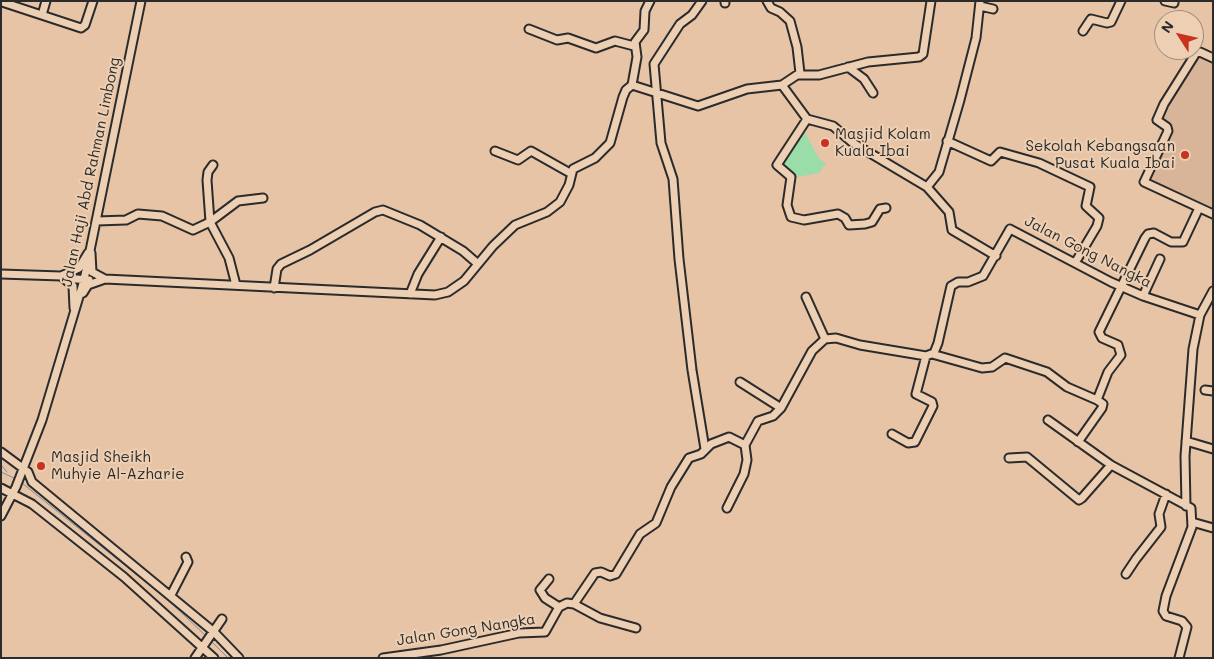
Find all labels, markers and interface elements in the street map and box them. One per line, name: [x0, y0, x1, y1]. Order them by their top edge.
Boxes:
north arrow: [1154, 10, 1204, 60]
text: N: [1156, 17, 1178, 36]
street label: Jalan Haji Abd Rahman Limbong: [58, 56, 124, 288]
place label: Masjid Kolam Kuala Ibai: [835, 125, 931, 160]
marker: Masjid Kolam Kuala Ibai: [819, 137, 831, 149]
place label: Sekolah Kebangsaan Pusat Kuala Ibai: [1025, 137, 1175, 172]
marker: Sekolah Kebangsaan Pusat Kuala Ibai: [1179, 149, 1191, 161]
street label: Jalan Gong Nangka: [1021, 212, 1155, 292]
place label: Masjid Sheikh Muhyie Al-Azharie: [51, 448, 185, 483]
marker: Masjid Sheikh Muhyie Al-Azharie: [35, 460, 47, 472]
street label: Jalan Gong Nangka: [395, 610, 537, 650]

